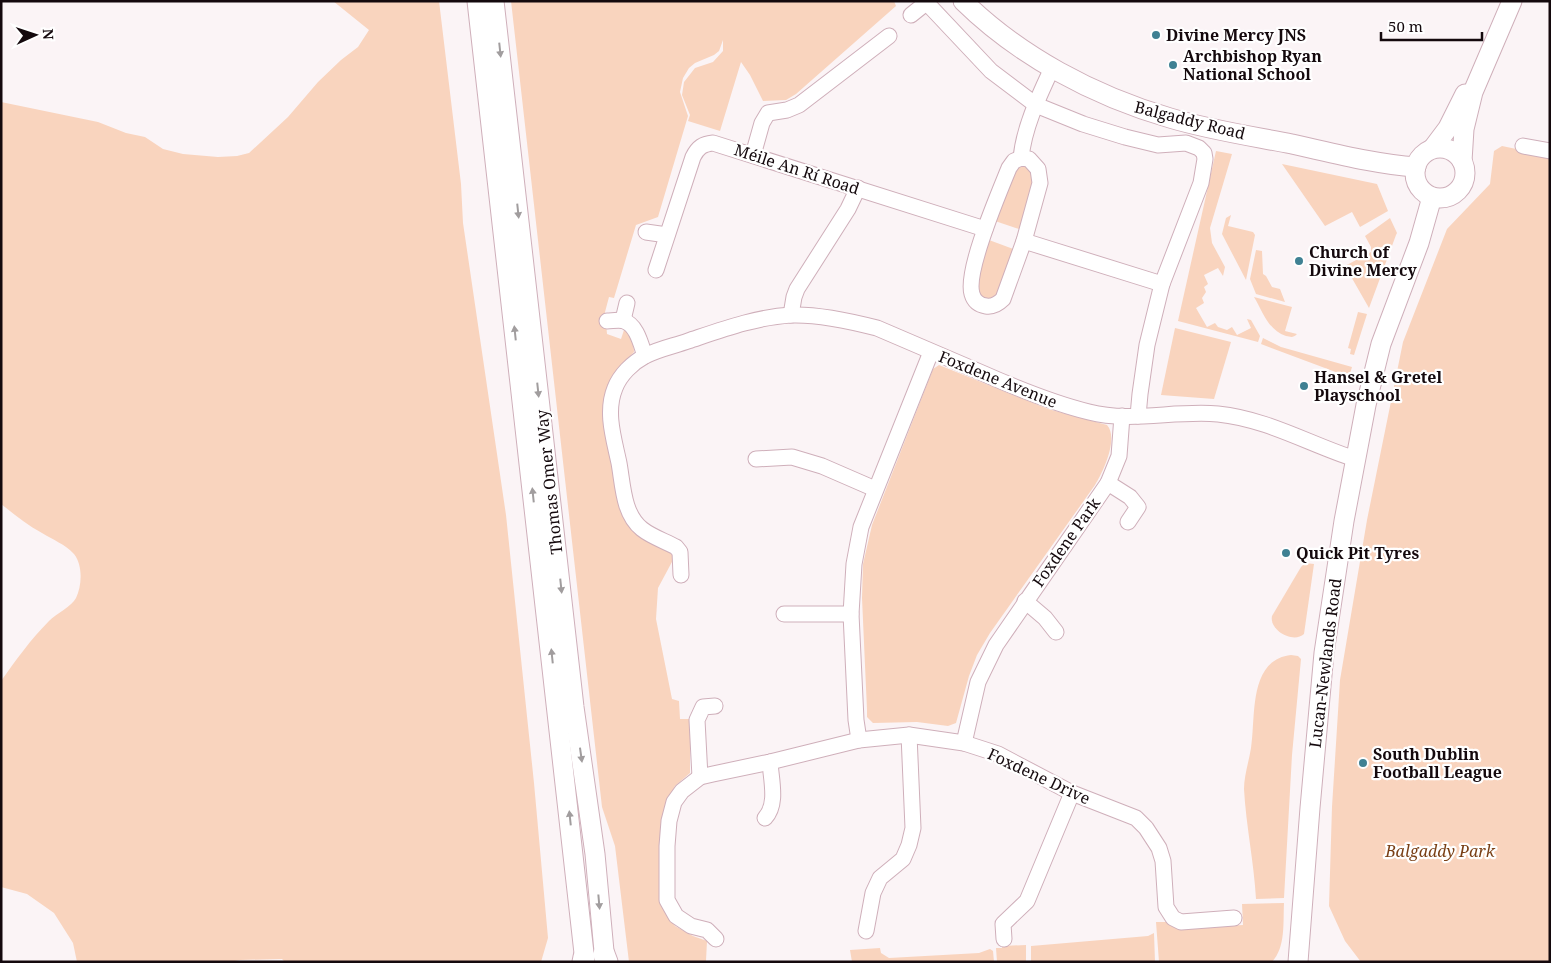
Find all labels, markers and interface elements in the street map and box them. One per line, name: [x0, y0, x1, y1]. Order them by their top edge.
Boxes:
north arrow: [10, 10, 60, 60]
scale bar: [1381, 10, 1482, 42]
text: 50 m: [1388, 16, 1423, 36]
place label: Divine Mercy JNS: [1166, 24, 1306, 46]
text: N: [39, 28, 58, 40]
marker: Divine Mercy JNS: [1150, 29, 1162, 41]
one-way arrow: [496, 42, 504, 58]
place label: Archbishop Ryan National School: [1183, 45, 1322, 85]
marker: Archbishop Ryan National School: [1167, 59, 1179, 71]
street label: Balgaddy Road: [1132, 96, 1248, 144]
street label: Méile An Rí Road: [732, 138, 863, 200]
one-way arrow: [514, 203, 522, 219]
place label: Church of Divine Mercy: [1309, 241, 1417, 281]
marker: Church of Divine Mercy: [1293, 255, 1305, 267]
one-way arrow: [511, 325, 519, 341]
street label: Foxdene Avenue: [936, 345, 1060, 413]
place label: Hansel & Gretel Playschool: [1314, 366, 1442, 406]
marker: Hansel & Gretel Playschool: [1298, 380, 1310, 392]
one-way arrow: [534, 382, 542, 398]
street label: Thomas Omer Way: [530, 408, 568, 555]
one-way arrow: [529, 486, 537, 502]
street label: Foxdene Park: [1027, 492, 1105, 591]
place label: Quick Pit Tyres: [1296, 542, 1419, 564]
marker: Quick Pit Tyres: [1280, 547, 1292, 559]
street label: Lucan-Newlands Road: [1304, 577, 1346, 749]
one-way arrow: [557, 579, 565, 595]
one-way arrow: [548, 648, 556, 664]
street label: Foxdene Drive: [984, 743, 1094, 809]
place label: South Dublin Football League: [1373, 743, 1502, 783]
one-way arrow: [578, 748, 586, 764]
marker: South Dublin Football League: [1357, 757, 1369, 769]
one-way arrow: [566, 809, 574, 825]
park label: Balgaddy Park: [1384, 840, 1496, 862]
one-way arrow: [596, 895, 604, 911]

